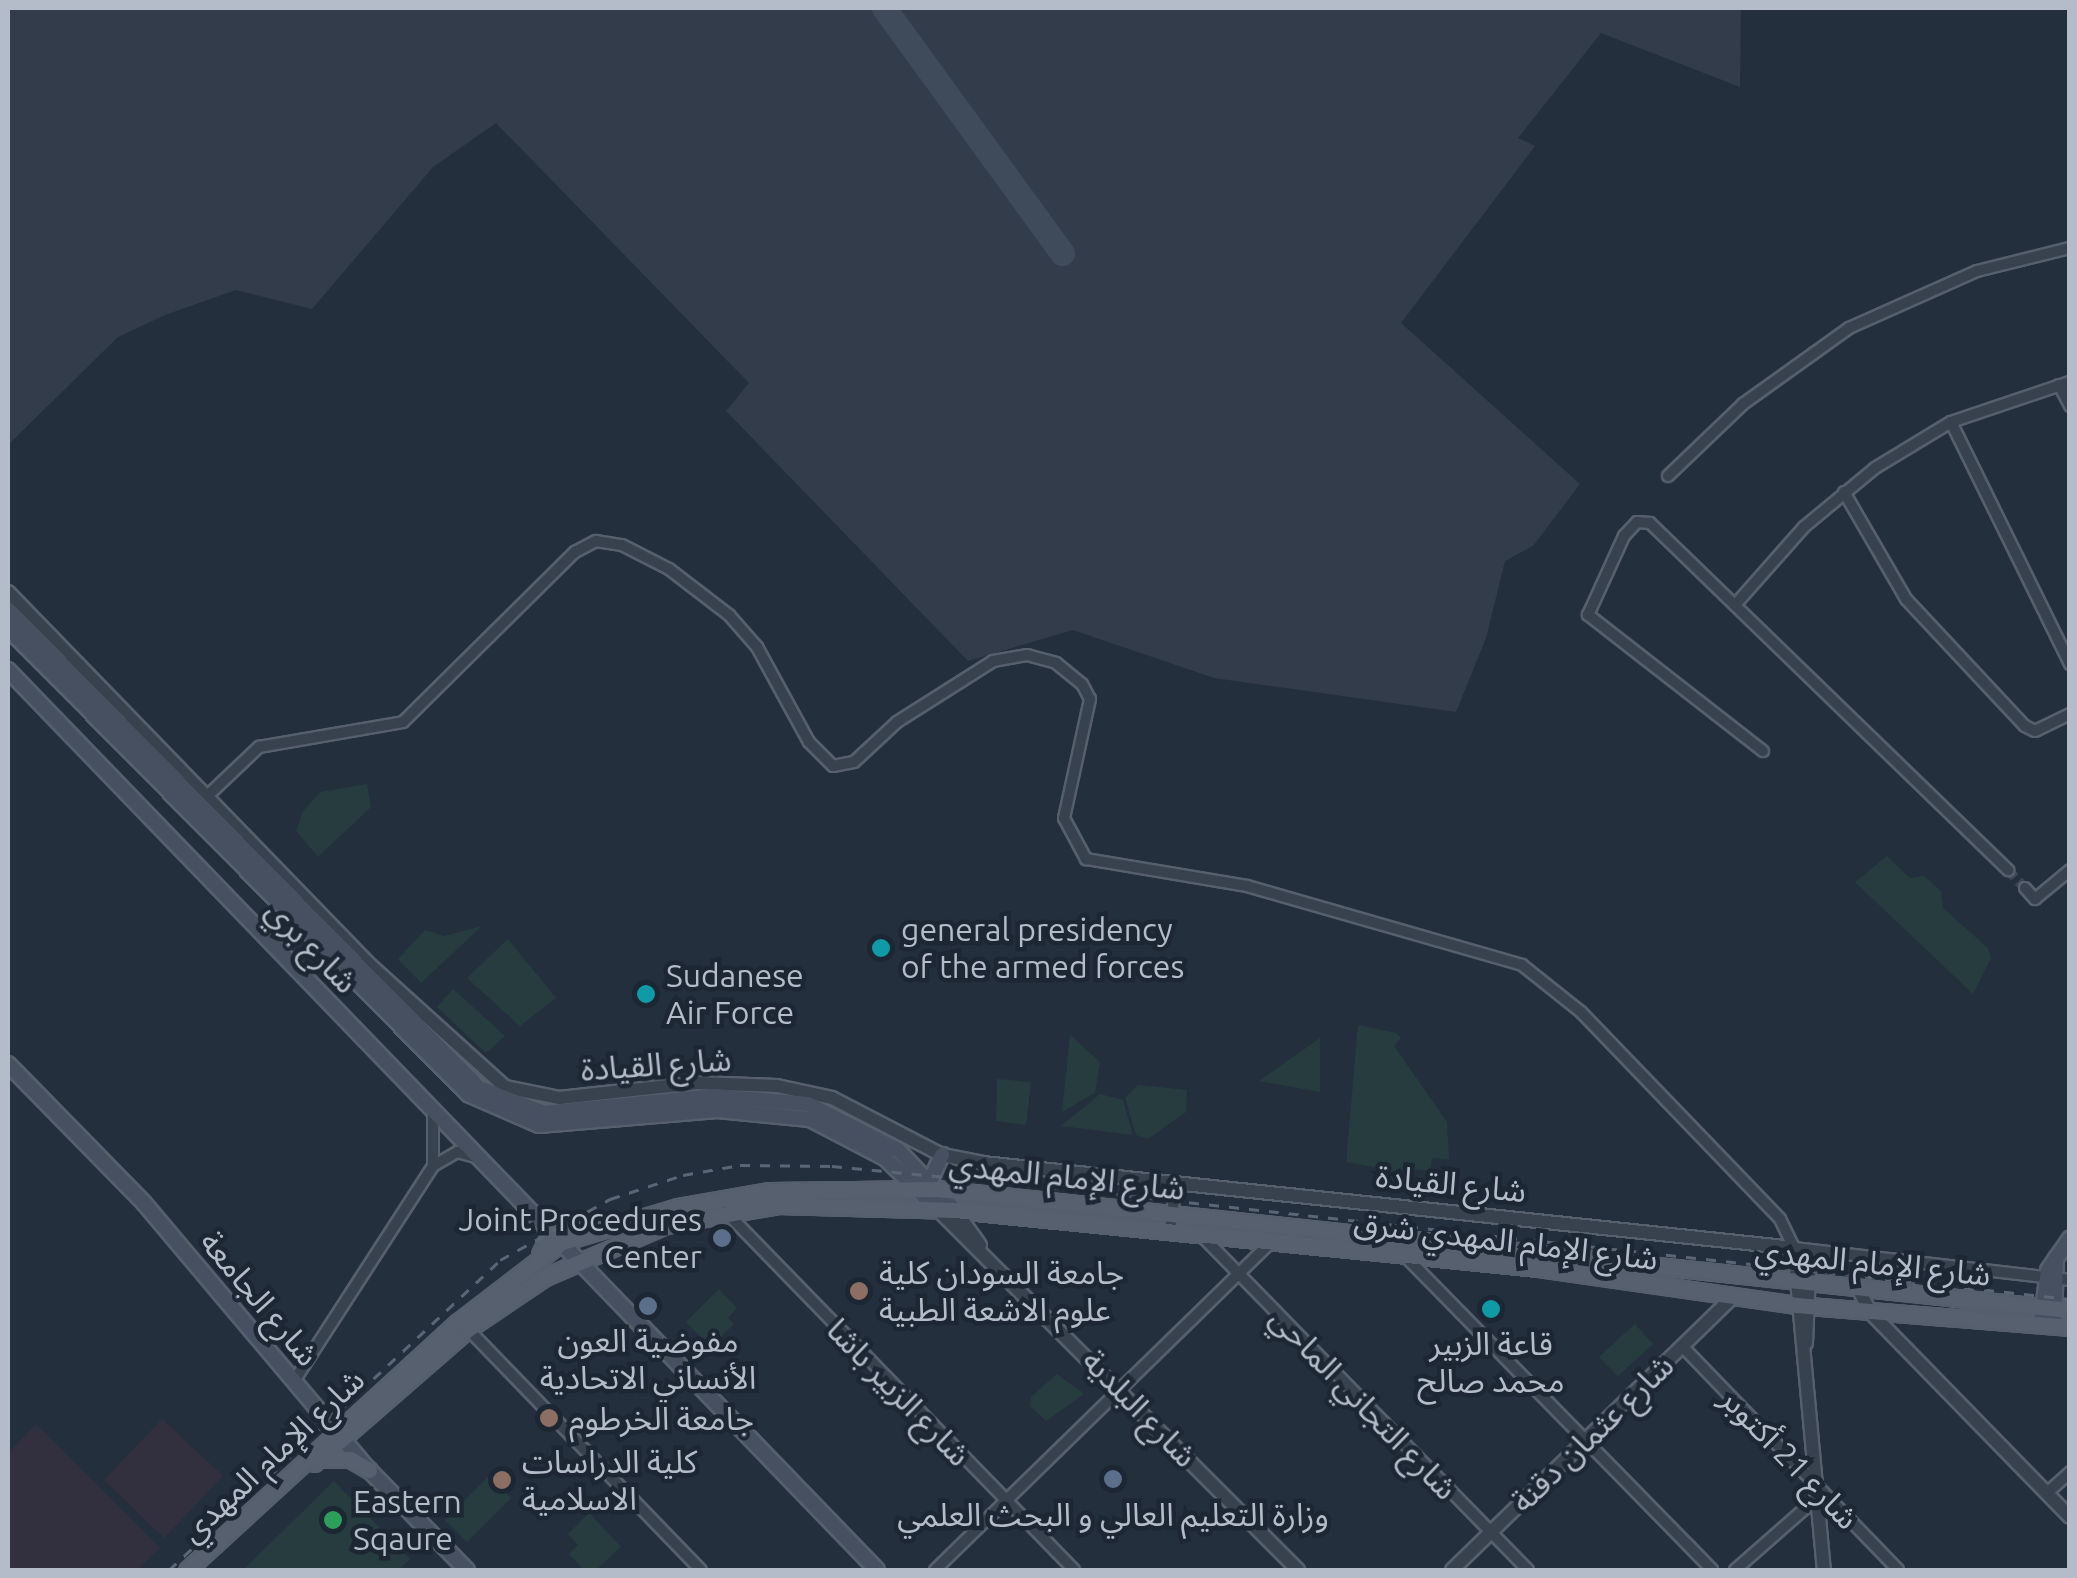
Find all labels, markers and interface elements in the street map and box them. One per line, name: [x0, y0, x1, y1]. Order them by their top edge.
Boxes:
street label: شارع بري: [258, 891, 366, 1001]
place label: general presidency of the armed forces: [901, 911, 1184, 986]
marker: general presidency of the armed forces: [870, 937, 892, 959]
place label: Sudanese Air Force: [666, 957, 804, 1032]
marker: Sudanese Air Force: [635, 983, 657, 1005]
street label: شارع القيادة: [579, 1040, 733, 1088]
street label: شارع الإمام المهدي: [947, 1145, 1187, 1207]
street label: شارع القيادة: [1374, 1156, 1528, 1210]
place label: Joint Procedures Center: [459, 1201, 702, 1276]
street label: شارع الإمام المهدي شرق: [1352, 1202, 1660, 1278]
street label: شارع الجامعة: [192, 1223, 328, 1373]
marker: Joint Procedures Center: [711, 1227, 733, 1249]
street label: شارع الإمام المهدي: [1753, 1231, 1993, 1293]
place label: جامعة السودان كلية علوم الاشعة الطبية: [879, 1254, 1124, 1329]
marker: جامعة السودان كلية علوم الاشعة الطبية: [848, 1280, 870, 1302]
marker: مفوضية العون الأنساني الاتحادية: [637, 1295, 659, 1317]
marker: قاعة الزبير محمد صالح: [1480, 1298, 1502, 1320]
street label: شارع التجاني الماحي: [1262, 1299, 1466, 1507]
street label: شارع الزبير باشا: [819, 1310, 979, 1474]
place label: مفوضية العون الأنساني الاتحادية: [540, 1322, 756, 1397]
place label: قاعة الزبير محمد صالح: [1417, 1325, 1565, 1400]
street label: شارع البلدية: [1075, 1341, 1205, 1475]
street label: شارع عثمان دقنة: [1503, 1346, 1681, 1520]
street label: شارع الإمام المهدي: [172, 1360, 372, 1550]
street label: شارع 21 أكتوبر: [1713, 1379, 1867, 1537]
place label: جامعة الخرطوم: [569, 1399, 754, 1437]
marker: جامعة الخرطوم: [538, 1407, 560, 1429]
place label: كلية الدراسات الاسلامية: [522, 1443, 697, 1518]
marker: وزارة التعليم العالي و البحث العلمي: [1102, 1468, 1124, 1490]
marker: كلية الدراسات الاسلامية: [491, 1469, 513, 1491]
place label: Eastern Sqaure: [353, 1483, 462, 1558]
place label: وزارة التعليم العالي و البحث العلمي: [897, 1495, 1329, 1533]
marker: Eastern Sqaure: [322, 1509, 344, 1531]

